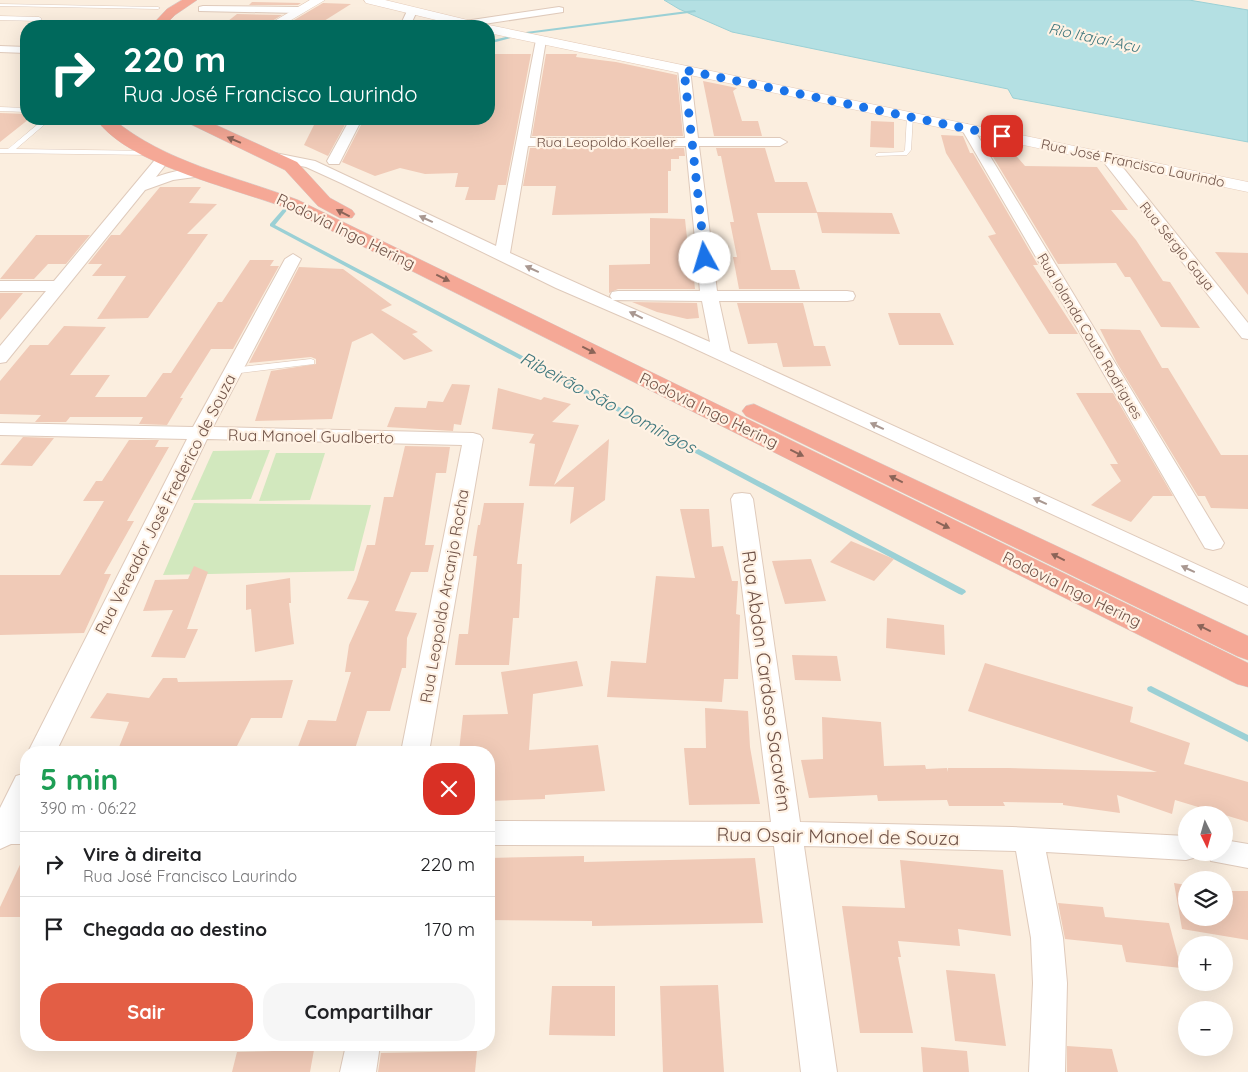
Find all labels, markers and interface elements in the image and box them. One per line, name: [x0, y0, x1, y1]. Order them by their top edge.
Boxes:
water label: Rio Itajaí-Açu: [1047, 19, 1143, 57]
text: 220 m: [123, 37, 226, 81]
icon: right: [40, 40, 105, 105]
text: Rua José Francisco Laurindo: [123, 80, 417, 108]
pin: [981, 115, 1023, 157]
icon: arrive: [988, 122, 1016, 150]
street label: Rua Leopoldo Koeller: [536, 133, 676, 151]
one-way arrow: [227, 135, 241, 143]
street label: Rua José Francisco Laurindo: [1039, 135, 1227, 191]
street label: Rodovia Ingo Hering: [273, 189, 419, 273]
street label: Rua Sérgio Gaya: [1136, 198, 1218, 294]
one-way arrow: [336, 209, 351, 217]
one-way arrow: [419, 215, 433, 223]
position arrow: [678, 231, 730, 283]
street label: Rua Iolanda Couto Rodrigues: [1033, 250, 1147, 422]
one-way arrow: [525, 265, 539, 273]
one-way arrow: [436, 274, 450, 282]
one-way arrow: [629, 311, 643, 319]
water label: Ribeirão São Domingos: [516, 346, 701, 459]
one-way arrow: [582, 346, 596, 354]
street label: Rodovia Ingo Hering: [636, 368, 782, 452]
street label: Rua Vereador José Frederico de Souza: [90, 370, 240, 638]
one-way arrow: [870, 421, 884, 429]
street label: Rua Manoel Gualberto: [228, 425, 394, 447]
one-way arrow: [790, 449, 804, 457]
one-way arrow: [888, 475, 903, 483]
street label: Rua Leopoldo Arcanjo Rocha: [415, 488, 473, 704]
one-way arrow: [1033, 497, 1047, 505]
one-way arrow: [936, 521, 950, 529]
street label: Rodovia Ingo Hering: [999, 547, 1145, 631]
street label: Rua Abdon Cardoso Sacavém: [737, 549, 797, 813]
one-way arrow: [1051, 553, 1065, 561]
one-way arrow: [1181, 565, 1195, 573]
one-way arrow: [1197, 624, 1211, 632]
text: 5 min: [40, 760, 118, 798]
button: close: [423, 763, 475, 815]
text: 390 m · 06:22: [40, 798, 137, 818]
north arrow: [1178, 806, 1232, 861]
map controls: [1178, 806, 1233, 1056]
street label: Rua Osair Manoel de Souza: [716, 822, 960, 850]
text: Vire à direita: [83, 842, 202, 866]
icon: right: [40, 850, 68, 878]
text: 220 m: [420, 852, 475, 876]
text: Rua José Francisco Laurindo: [83, 866, 297, 886]
button: layers: [1178, 871, 1233, 926]
icon: arrive: [40, 915, 68, 943]
text: Chegada ao destino: [83, 917, 267, 941]
text: 170 m: [424, 917, 475, 941]
button: +: [1178, 936, 1233, 991]
button: Sair: [40, 983, 253, 1041]
button: Compartilhar: [263, 983, 475, 1041]
button: −: [1178, 1001, 1233, 1056]

